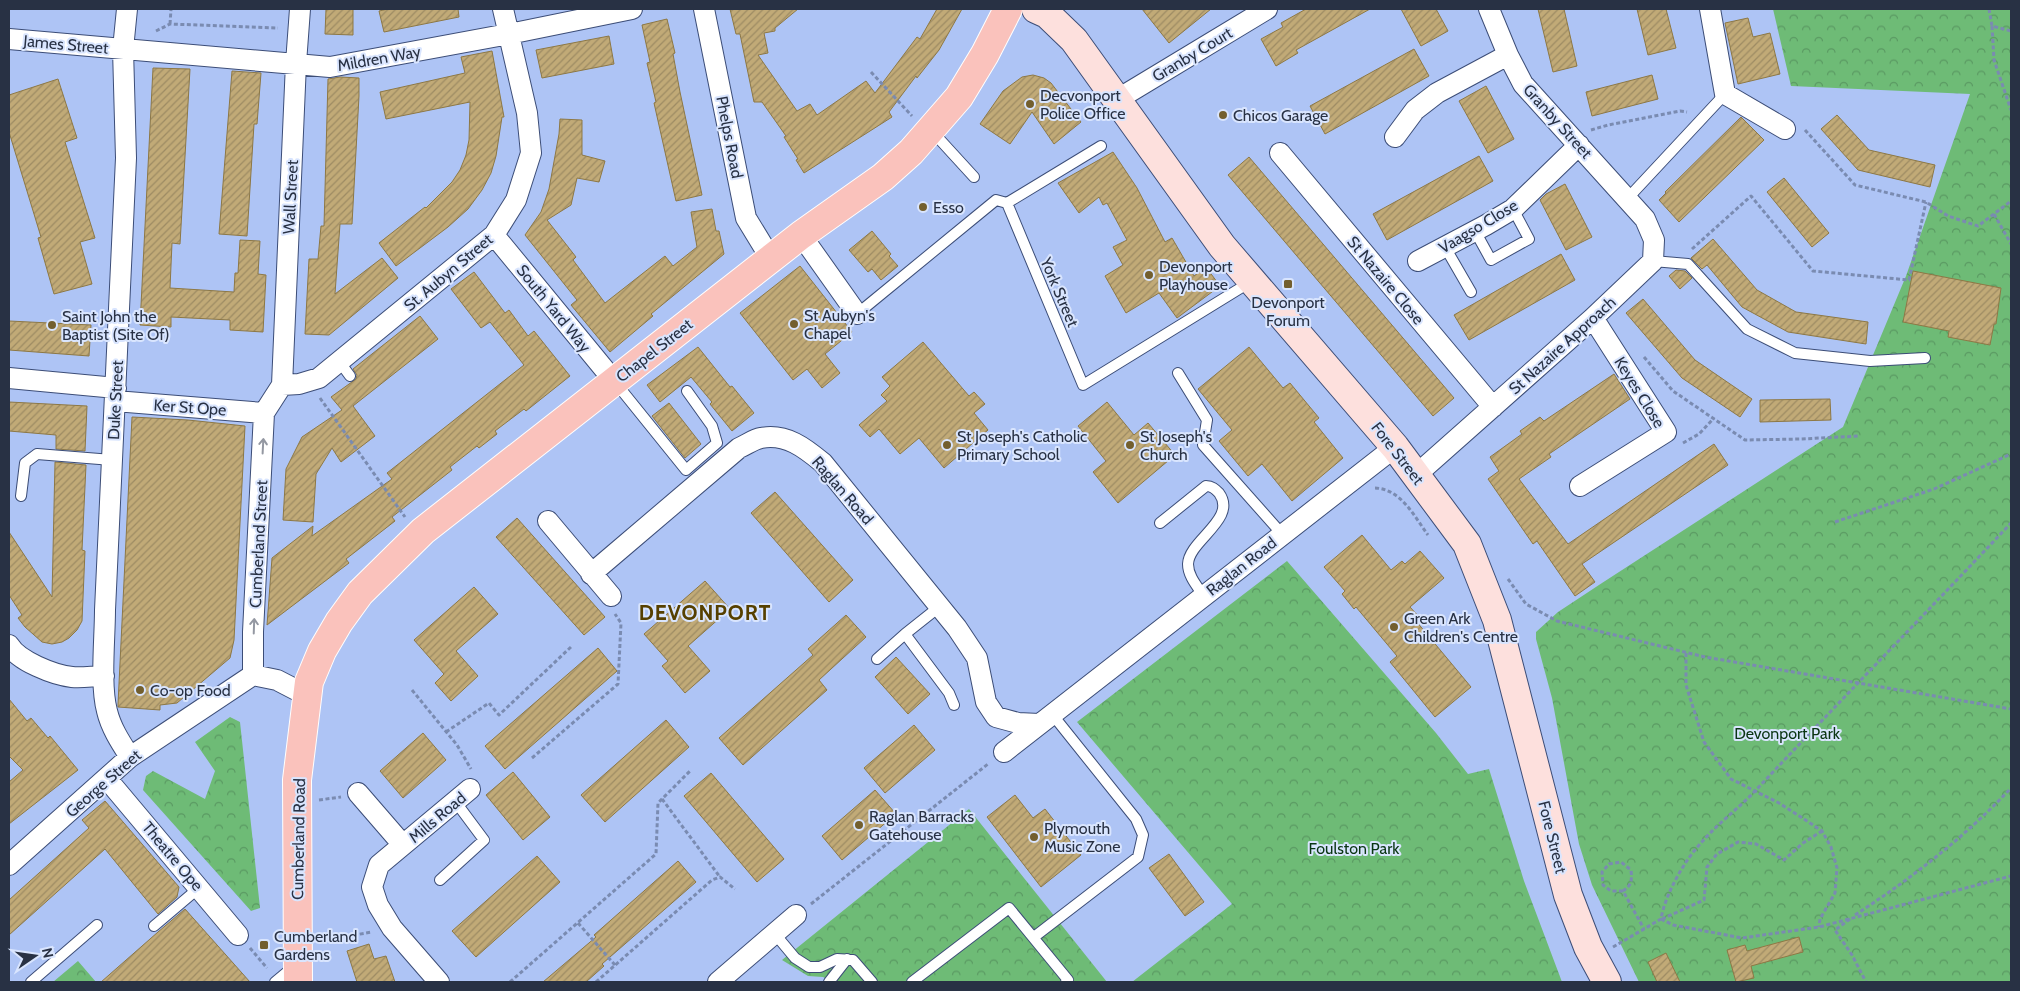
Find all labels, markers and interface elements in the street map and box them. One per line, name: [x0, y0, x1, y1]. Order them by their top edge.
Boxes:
street label: Granby Court: [1149, 23, 1236, 86]
street label: James Street: [22, 31, 110, 58]
street label: Mildren Way: [336, 42, 422, 75]
street label: Granby Street: [1519, 80, 1596, 163]
place label: Decvonport Police Office: [1040, 86, 1125, 123]
street label: Phelps Road: [712, 94, 747, 180]
marker: Decvonport Police Office: [1024, 98, 1036, 110]
place label: Chicos Garage: [1233, 106, 1328, 125]
marker: Chicos Garage: [1217, 109, 1229, 121]
street label: Wall Street: [279, 159, 302, 235]
street label: Vaagso Close: [1435, 195, 1521, 257]
place label: Esso: [933, 198, 964, 217]
marker: Esso: [917, 201, 929, 213]
street label: St. Aubyn Street: [400, 229, 497, 315]
street label: St Nazaire Close: [1343, 232, 1428, 328]
street label: York Street: [1036, 254, 1083, 330]
place label: Devonport Playhouse: [1159, 257, 1233, 294]
street label: South Yard Way: [513, 261, 595, 356]
marker: Devonport Playhouse: [1143, 269, 1155, 281]
marker: Devonport Forum: [1282, 278, 1294, 290]
street label: St Nazaire Approach: [1505, 292, 1620, 398]
place label: Devonport Forum: [1251, 293, 1325, 330]
place label: St Aubyn's Chapel: [804, 306, 875, 343]
place label: Saint John the Baptist (Site Of): [62, 307, 170, 344]
street label: Chapel Street: [612, 314, 697, 386]
marker: St Aubyn's Chapel: [788, 318, 800, 330]
marker: Saint John the Baptist (Site Of): [46, 319, 58, 331]
street label: Keyes Close: [1610, 353, 1669, 431]
street label: Duke Street: [104, 359, 127, 440]
street label: Ker St Ope: [153, 395, 227, 420]
street label: Fore Street: [1367, 418, 1428, 489]
place label: St Joseph's Catholic Primary School: [957, 427, 1087, 464]
place label: St Joseph's Church: [1140, 427, 1212, 464]
one-way arrow: [258, 438, 267, 454]
marker: St Joseph's Catholic Primary School: [941, 439, 953, 451]
marker: St Joseph's Church: [1124, 439, 1136, 451]
street label: Raglan Road: [808, 452, 877, 528]
street label: Cumberland Street: [246, 479, 271, 609]
street label: Raglan Road: [1202, 533, 1280, 600]
district label: DEVONPORT: [639, 600, 771, 625]
place label: Green Ark Children's Centre: [1404, 609, 1518, 646]
one-way arrow: [249, 618, 258, 634]
marker: Green Ark Children's Centre: [1388, 621, 1400, 633]
place label: Co-op Food: [150, 681, 231, 700]
marker: Co-op Food: [134, 684, 146, 696]
park label: Devonport Park: [1734, 724, 1841, 743]
street label: George Street: [62, 745, 145, 821]
street label: Cumberland Road: [288, 778, 309, 900]
street label: Mills Road: [405, 788, 470, 847]
street label: Fore Street: [1534, 799, 1571, 876]
place label: Raglan Barracks Gatehouse: [869, 807, 975, 844]
street label: Theatre Ope: [138, 818, 207, 895]
marker: Raglan Barracks Gatehouse: [853, 819, 865, 831]
place label: Plymouth Music Zone: [1044, 819, 1120, 856]
marker: Plymouth Music Zone: [1028, 831, 1040, 843]
park label: Foulston Park: [1309, 839, 1400, 858]
place label: Cumberland Gardens: [274, 927, 357, 964]
north arrow: [10, 931, 60, 981]
marker: Cumberland Gardens: [258, 939, 270, 951]
text: N: [38, 946, 58, 960]

